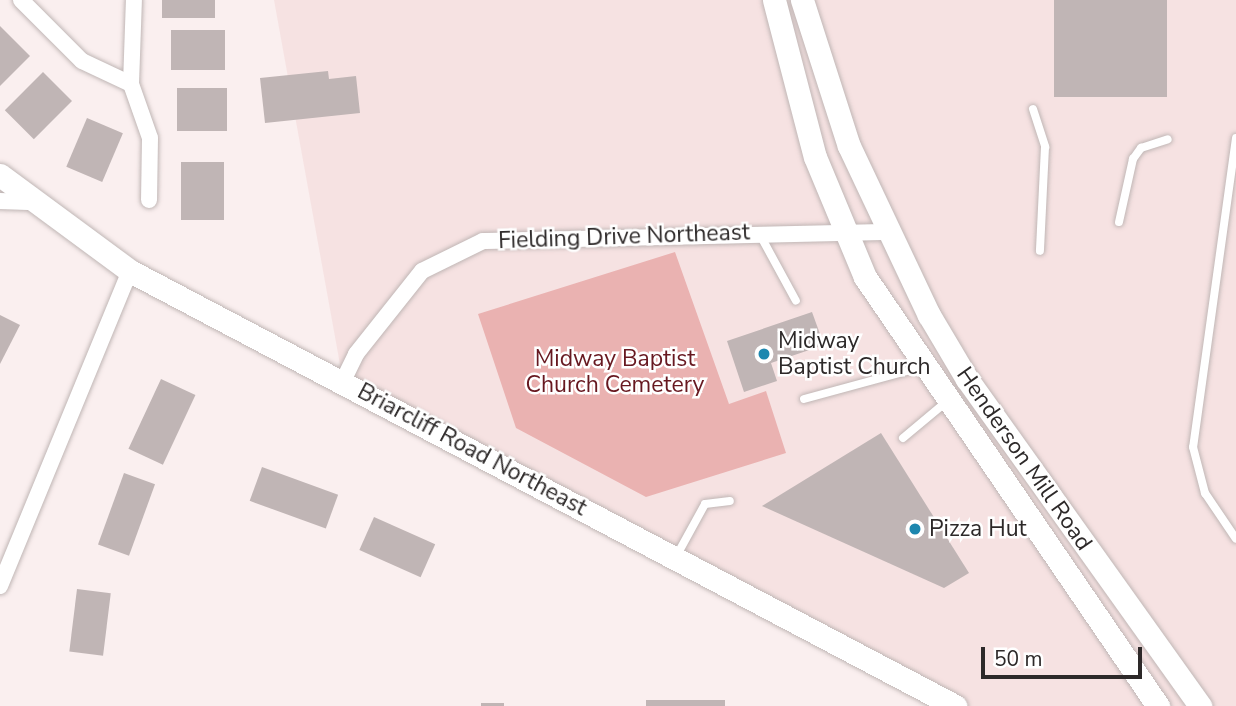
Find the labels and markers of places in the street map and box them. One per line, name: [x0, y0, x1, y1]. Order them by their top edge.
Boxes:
place label: Midway Baptist Church: [778, 327, 931, 381]
marker: Midway Baptist Church: [756, 346, 772, 362]
place label: Pizza Hut: [929, 515, 1027, 543]
marker: Pizza Hut: [907, 521, 923, 537]

